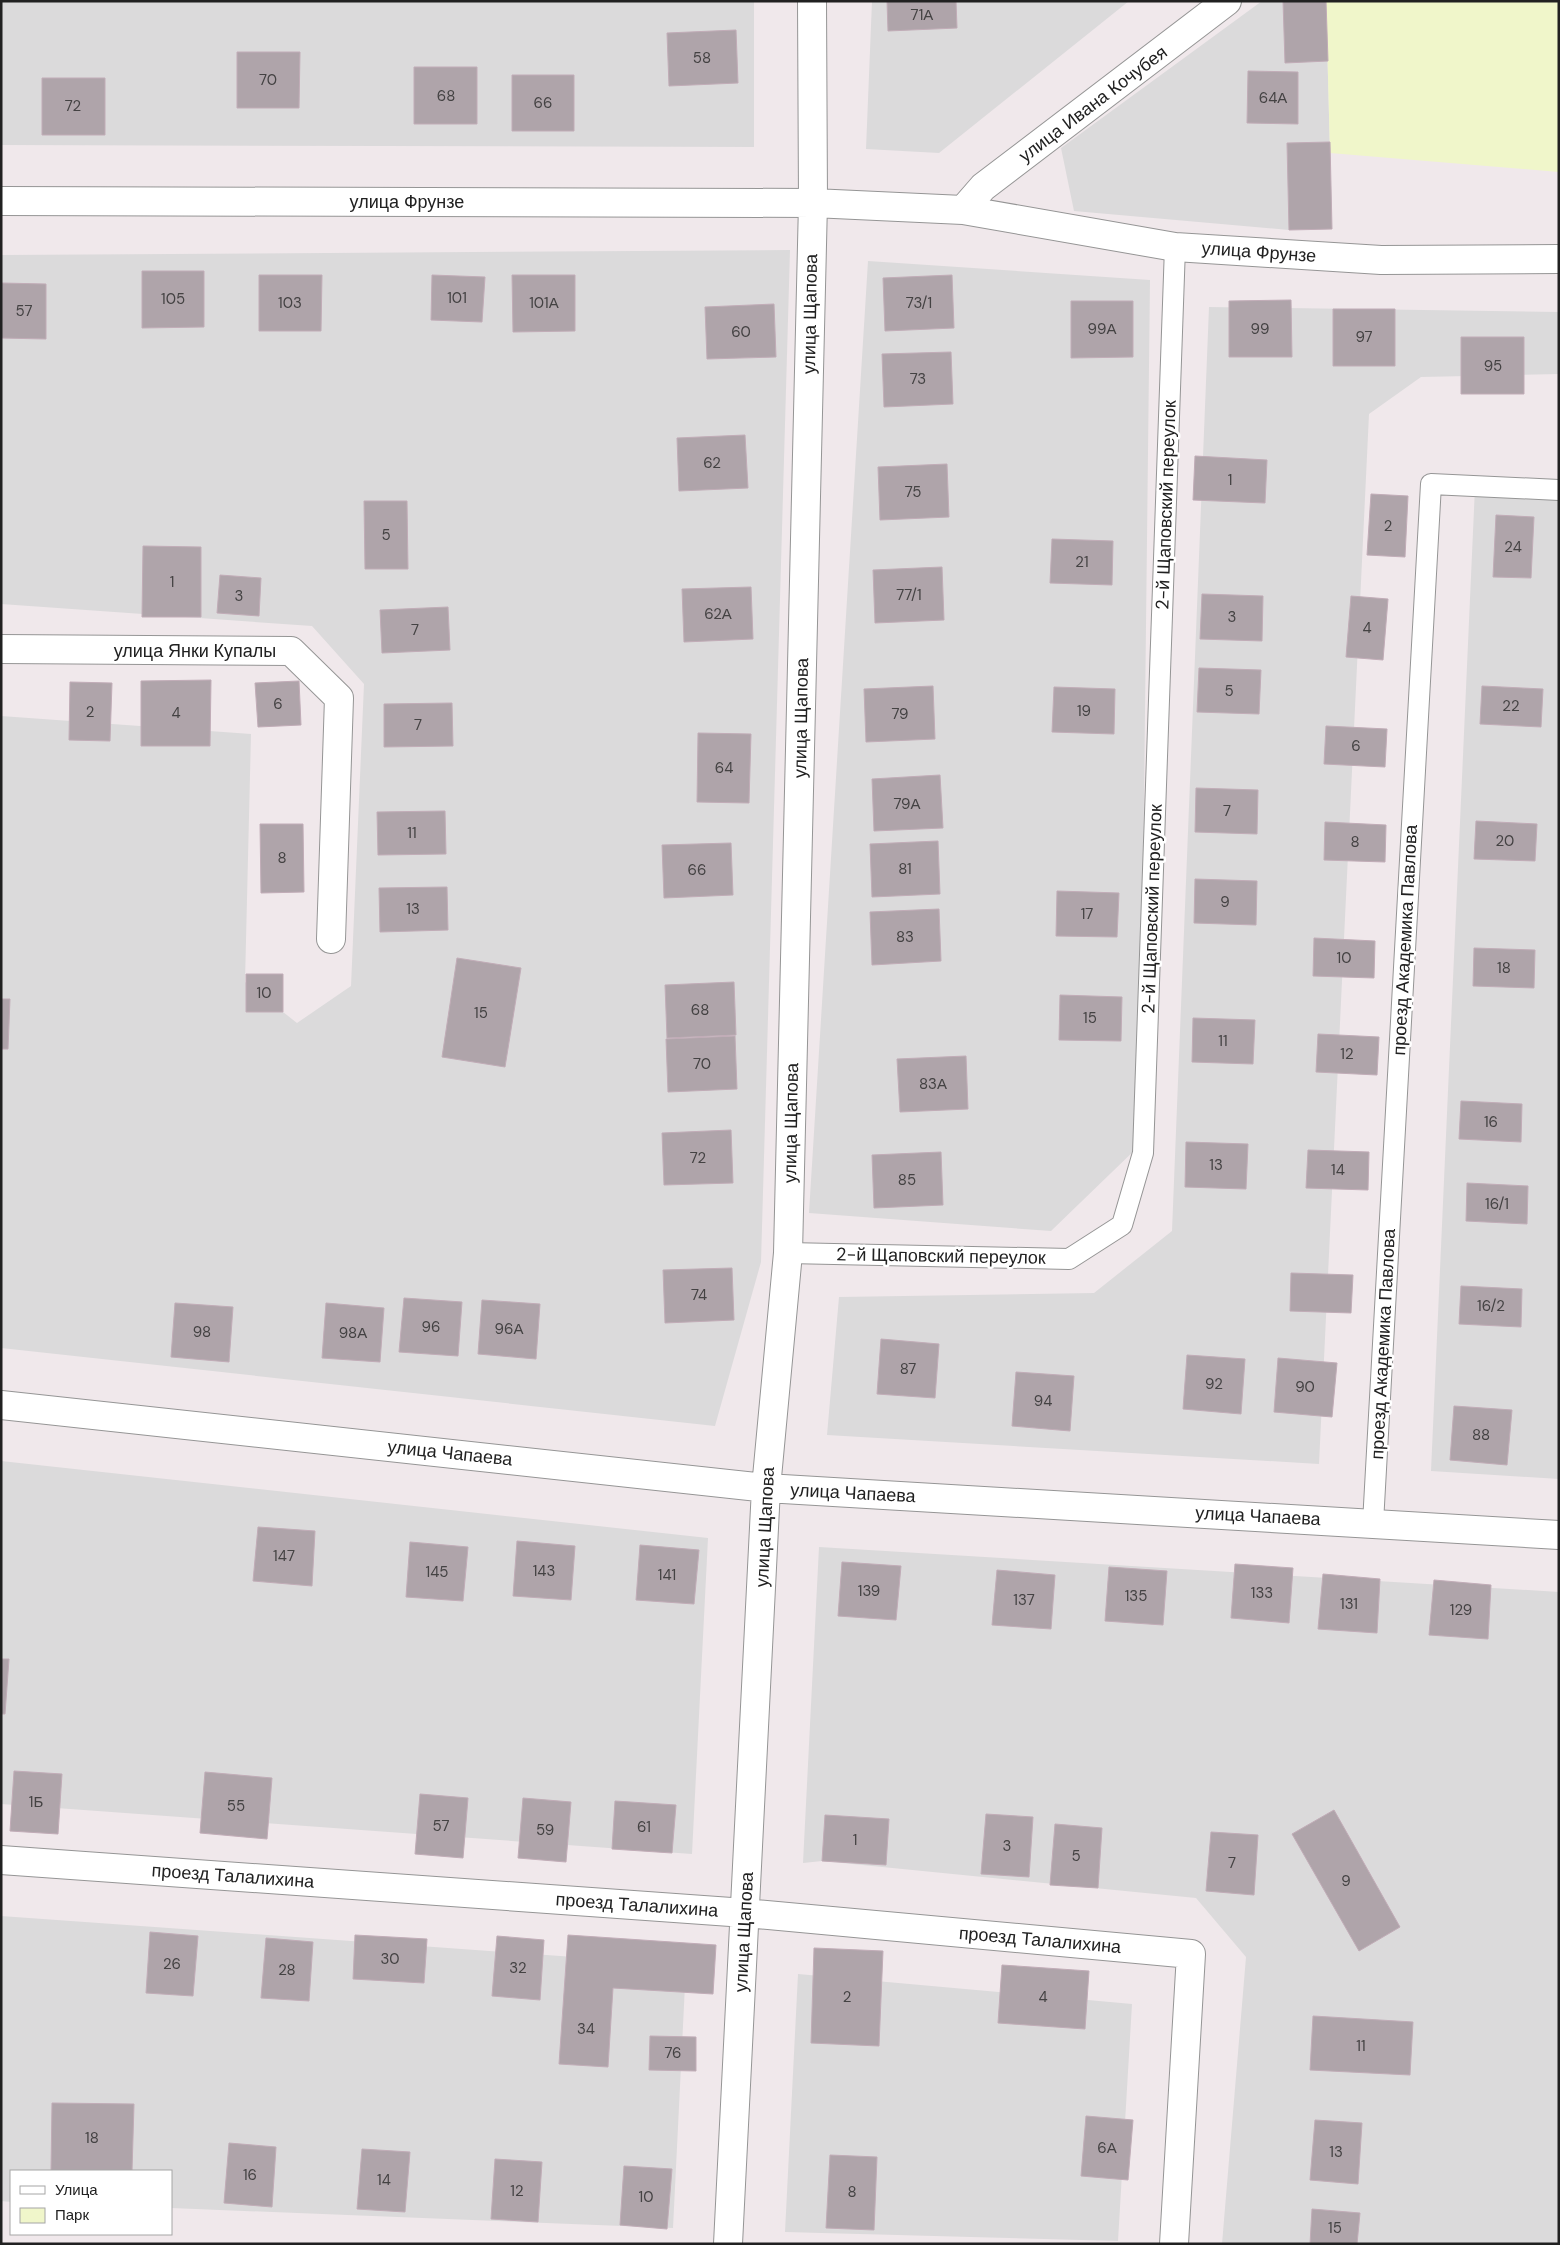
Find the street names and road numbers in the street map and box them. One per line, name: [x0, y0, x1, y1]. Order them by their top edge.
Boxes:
street label: улица Ивана Кочубея: [1014, 40, 1172, 168]
street label: улица Фрунзе: [350, 190, 464, 214]
street label: улица Фрунзе: [1201, 236, 1317, 268]
street label: улица Щапова: [797, 253, 823, 374]
street label: 2-й Щаповский переулок: [1150, 400, 1182, 610]
street label: улица Янки Купалы: [114, 639, 276, 663]
street label: улица Щапова: [788, 657, 814, 778]
street label: 2-й Щаповский переулок: [1136, 804, 1168, 1014]
street label: проезд Академика Павлова: [1387, 823, 1423, 1056]
street label: улица Щапова: [778, 1062, 804, 1183]
street label: проезд Академика Павлова: [1365, 1227, 1401, 1460]
street label: 2-й Щаповский переулок: [836, 1242, 1046, 1270]
street label: улица Чапаева: [386, 1435, 515, 1472]
street label: улица Щапова: [750, 1465, 780, 1588]
street label: улица Чапаева: [790, 1478, 917, 1508]
street label: улица Чапаева: [1195, 1501, 1322, 1531]
street label: проезд Талалихина: [151, 1858, 316, 1894]
street label: улица Щапова: [729, 1870, 759, 1993]
street label: проезд Талалихина: [555, 1887, 720, 1923]
street label: проезд Талалихина: [958, 1921, 1123, 1959]

